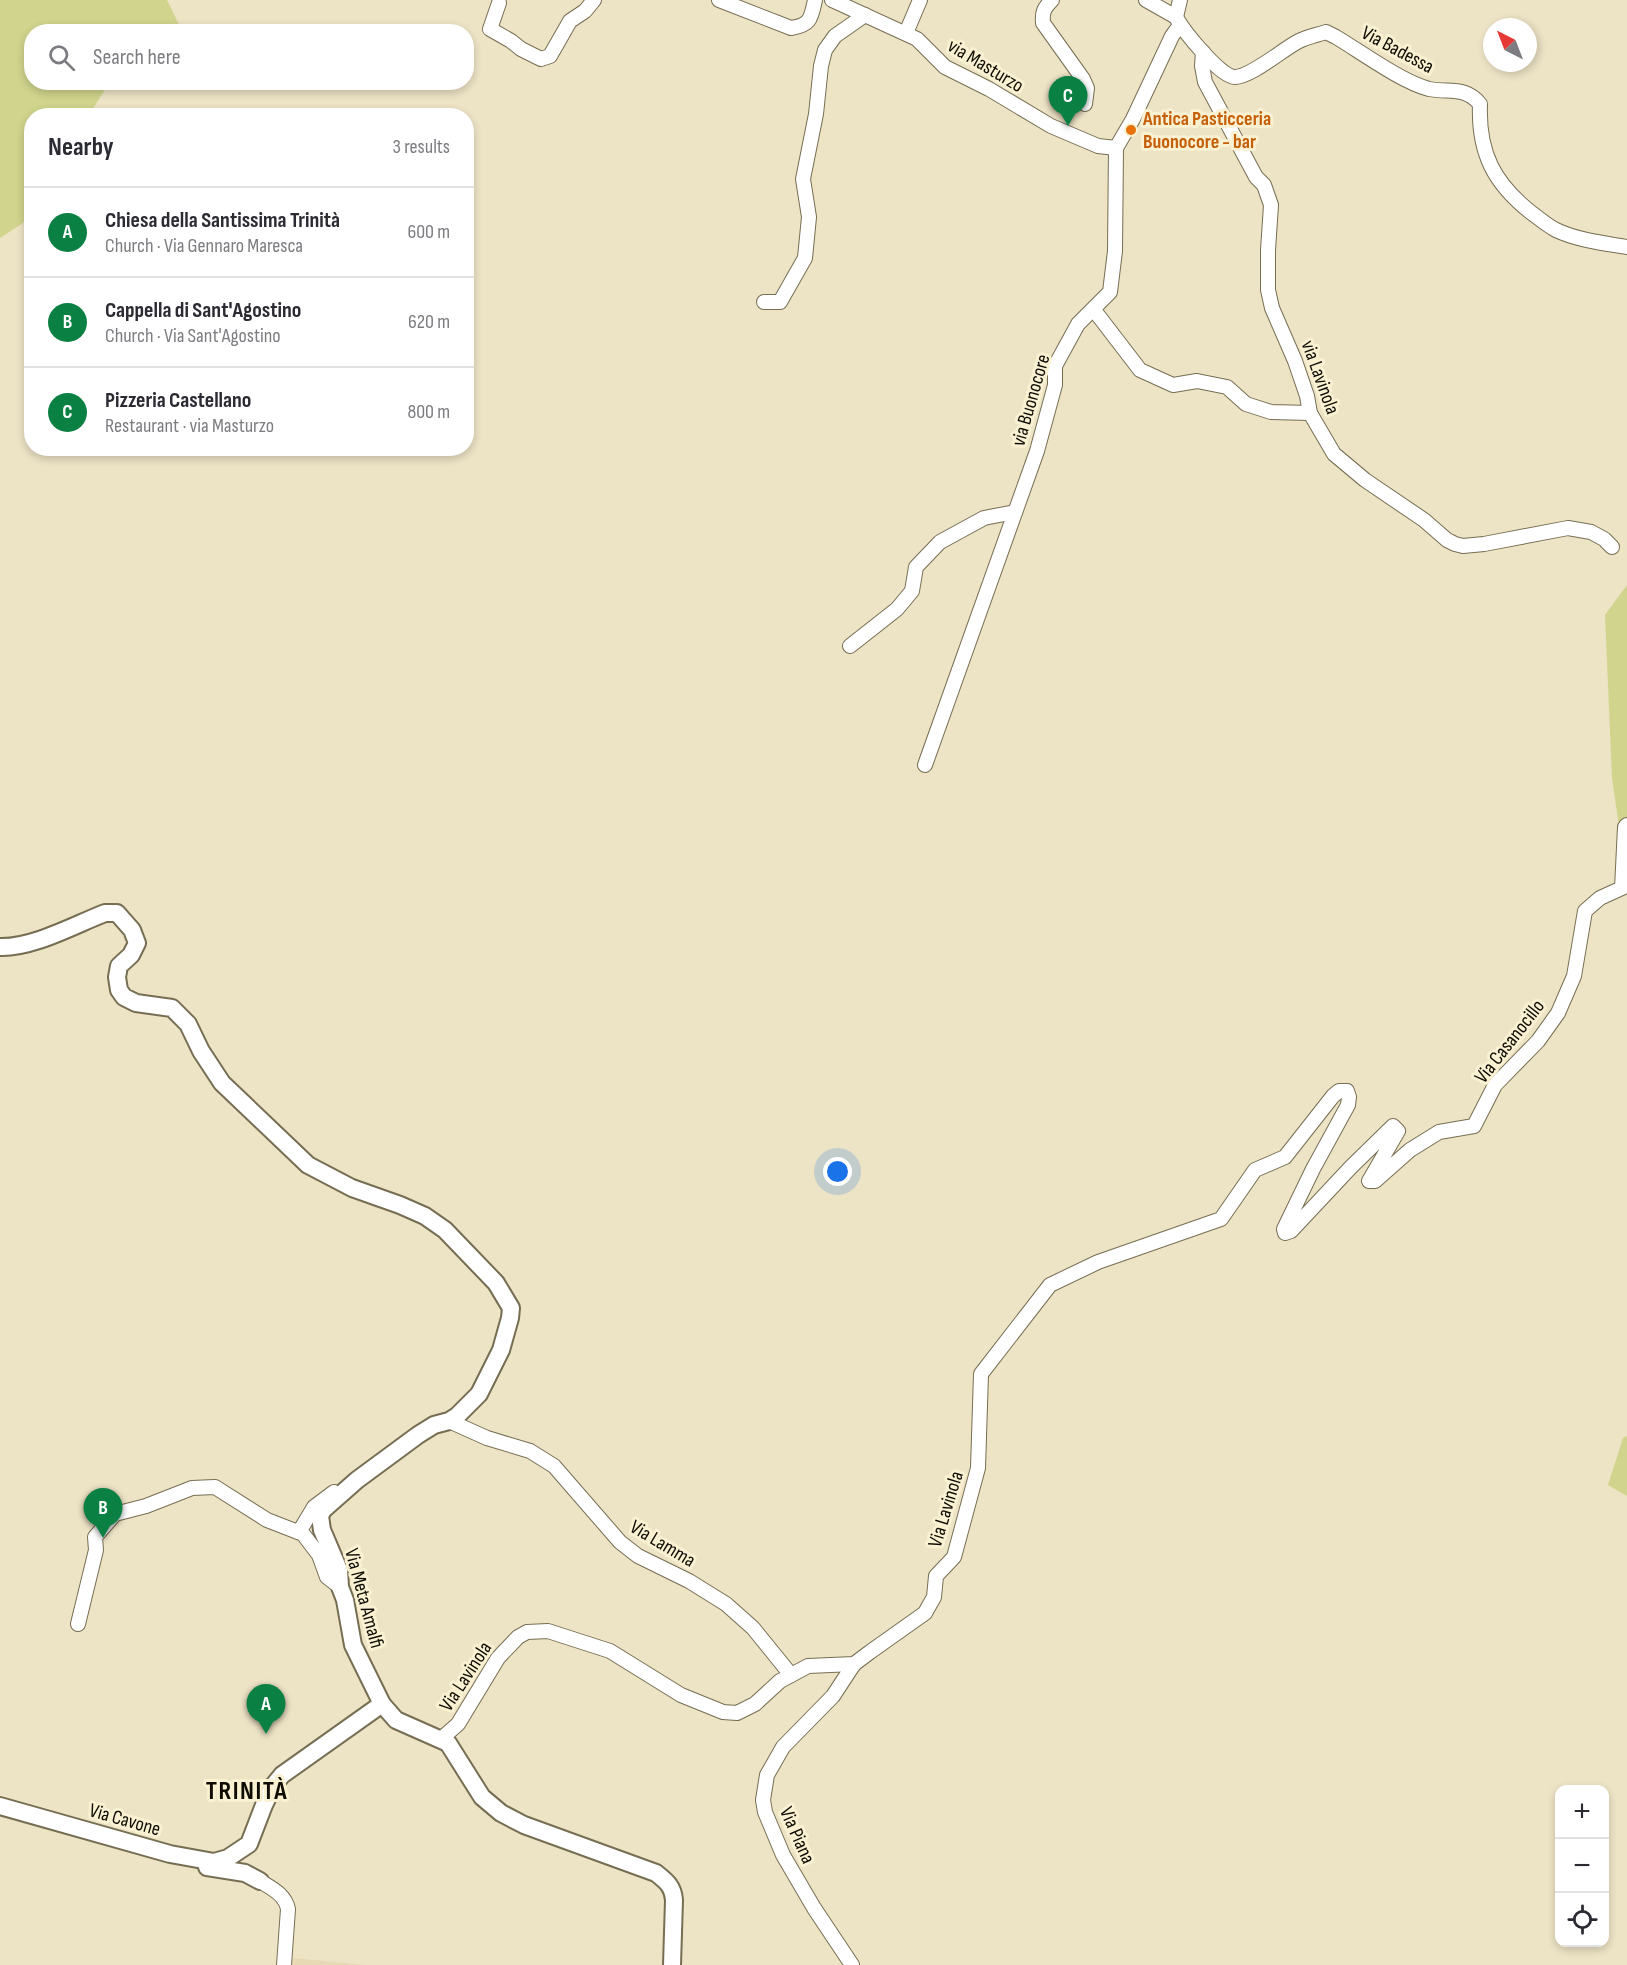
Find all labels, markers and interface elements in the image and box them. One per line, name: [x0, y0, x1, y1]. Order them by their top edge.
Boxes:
north arrow: [1483, 18, 1537, 72]
street label: Via Badessa: [1357, 21, 1438, 79]
search box: [24, 24, 474, 90]
street label: via Masturzo: [943, 34, 1028, 98]
icon: search: [45, 41, 78, 74]
text: Search here: [93, 44, 180, 71]
pin: C: [1048, 76, 1088, 126]
place label: Antica Pasticceria Buonocore - bar: [1142, 107, 1271, 154]
marker: Antica Pasticceria Buonocore - bar: [1124, 123, 1138, 137]
text: Nearby: [48, 132, 114, 163]
text: 3 results: [393, 135, 450, 159]
text: Chiesa della Santissima Trinità: [105, 207, 340, 234]
text: A: [63, 220, 72, 244]
text: 600 m: [407, 220, 450, 244]
text: Church · Via Gennaro Maresca: [105, 234, 303, 258]
text: Cappella di Sant'Agostino: [105, 297, 301, 324]
text: B: [63, 310, 72, 334]
text: 620 m: [408, 310, 450, 334]
text: Church · Via Sant'Agostino: [105, 324, 281, 348]
street label: via Lavinola: [1296, 337, 1345, 418]
street label: via Buonocore: [1006, 352, 1056, 449]
text: Pizzeria Castellano: [105, 387, 251, 414]
text: C: [62, 400, 73, 424]
text: 800 m: [407, 400, 450, 424]
text: Restaurant · via Masturzo: [105, 414, 274, 438]
street label: Via Casanocillo: [1470, 995, 1550, 1088]
your location: [823, 1157, 852, 1186]
street label: Via Lavinola: [923, 1468, 969, 1550]
pin: B: [84, 1488, 122, 1538]
street label: Via Lamma: [625, 1515, 700, 1573]
street label: Via Meta Amalfi: [339, 1546, 389, 1651]
street label: Via Lavinola: [434, 1637, 497, 1716]
pin: A: [246, 1684, 286, 1734]
district label: TRINITÀ: [206, 1776, 288, 1807]
map controls: [1555, 1785, 1609, 1947]
button: +: [1555, 1785, 1609, 1839]
street label: Via Cavone: [86, 1798, 163, 1842]
street label: Via Piana: [774, 1803, 820, 1868]
button: −: [1555, 1839, 1609, 1893]
button: locate: [1555, 1893, 1609, 1947]

